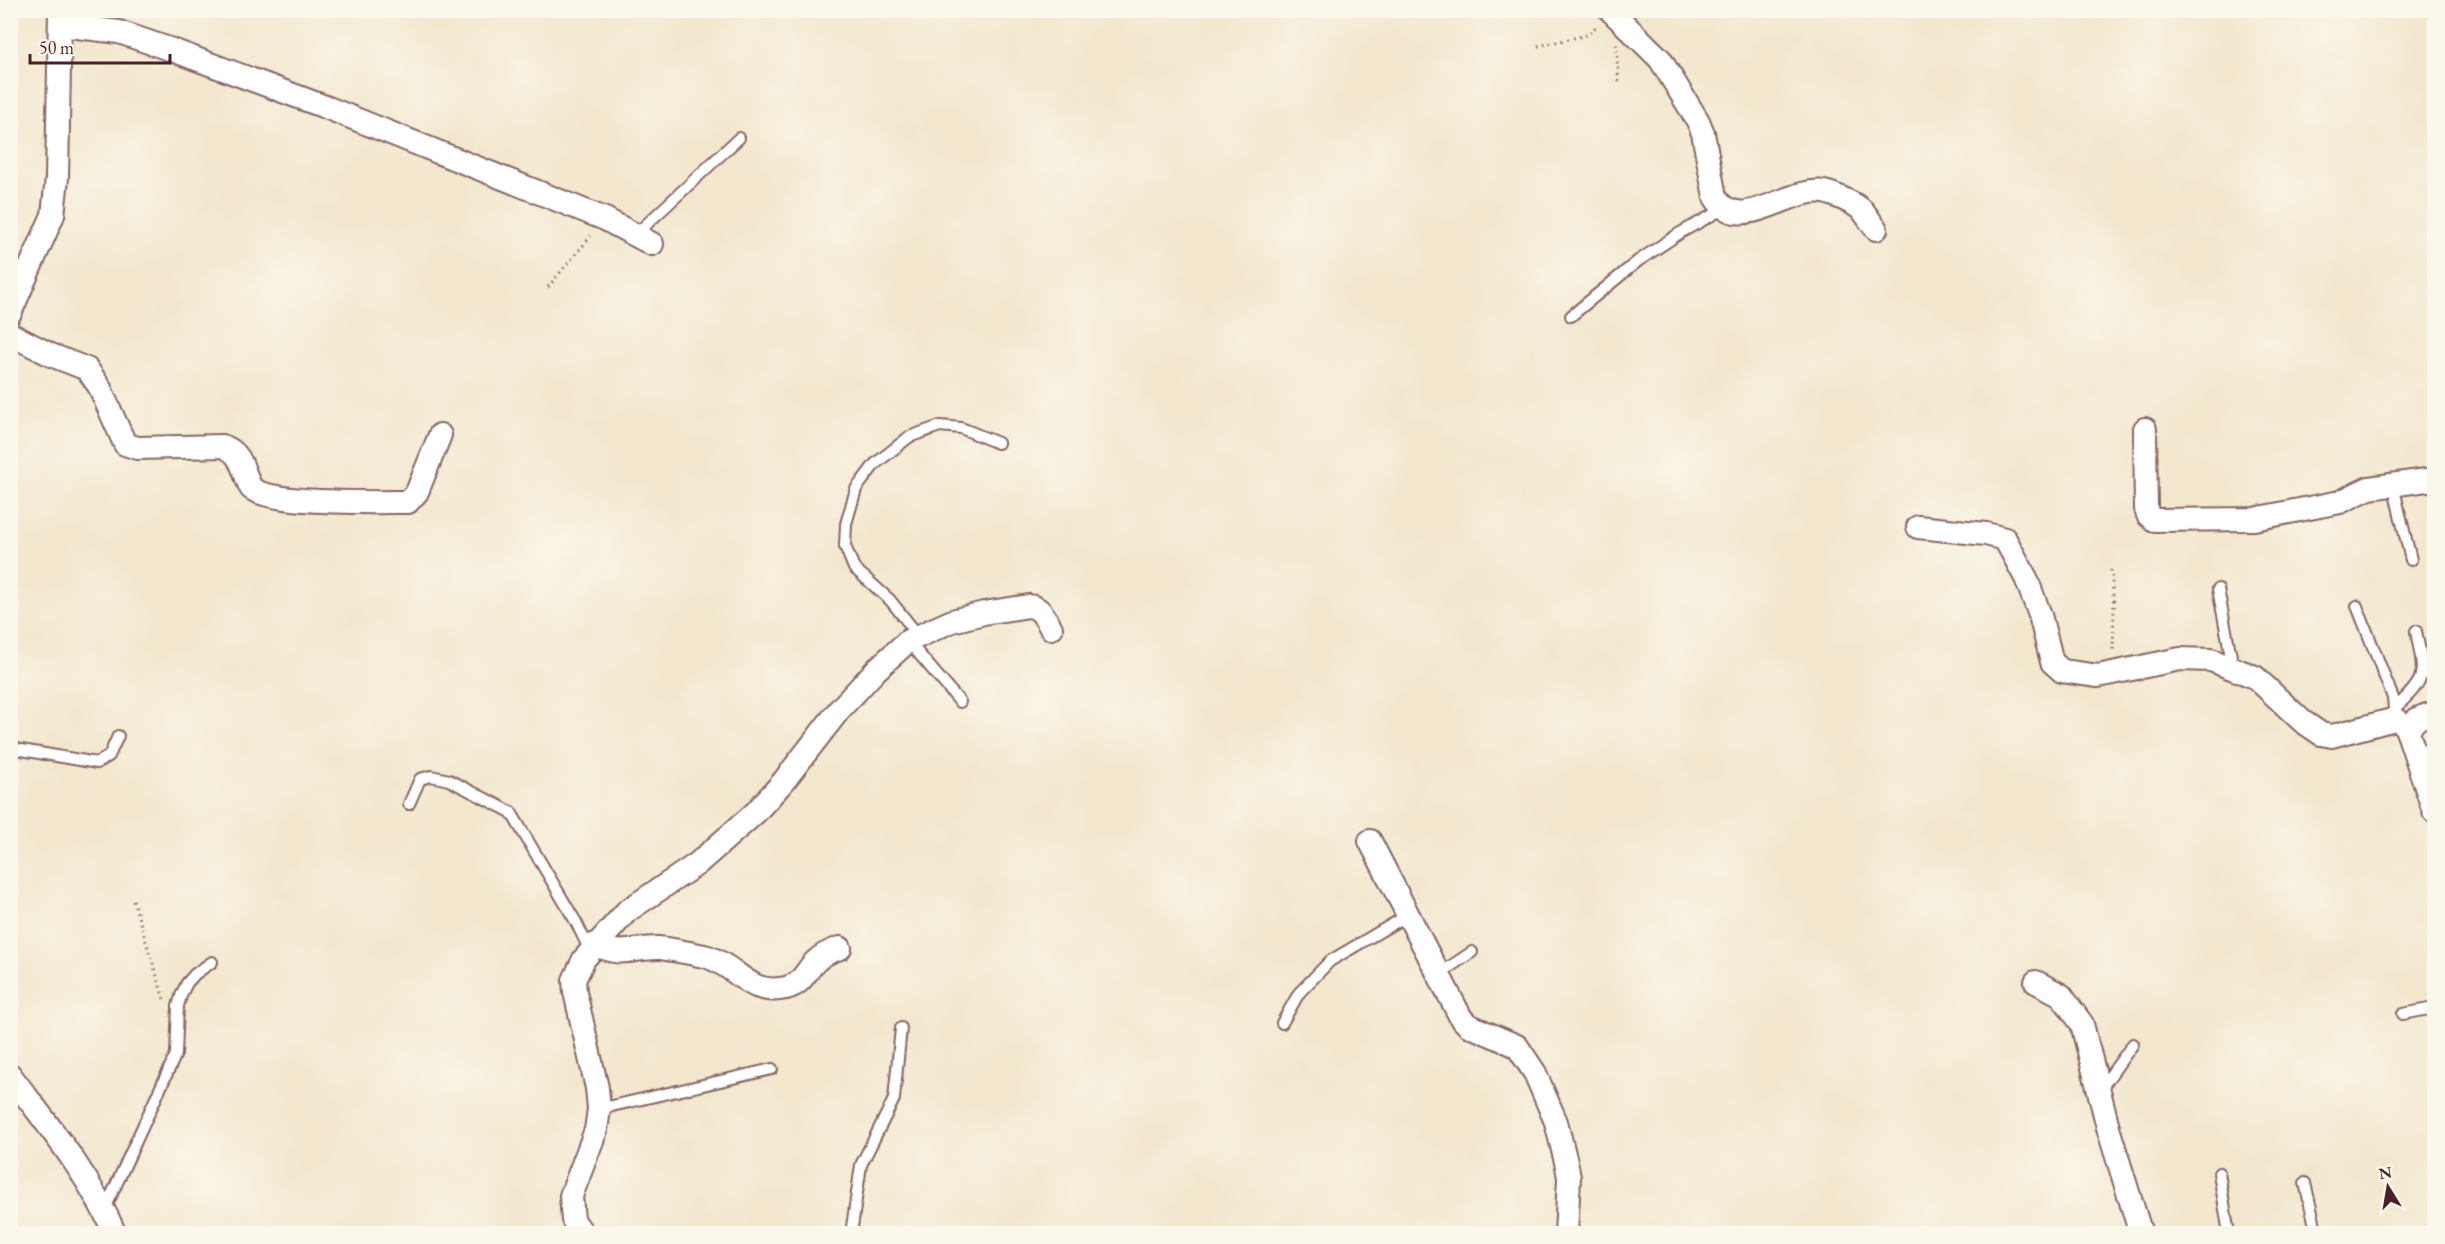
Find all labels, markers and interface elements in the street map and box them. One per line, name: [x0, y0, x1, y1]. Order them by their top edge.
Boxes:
scale bar: [30, 27, 170, 65]
text: 50 m: [39, 36, 74, 59]
north arrow: [2358, 1157, 2418, 1217]
text: N: [2377, 1161, 2394, 1184]

